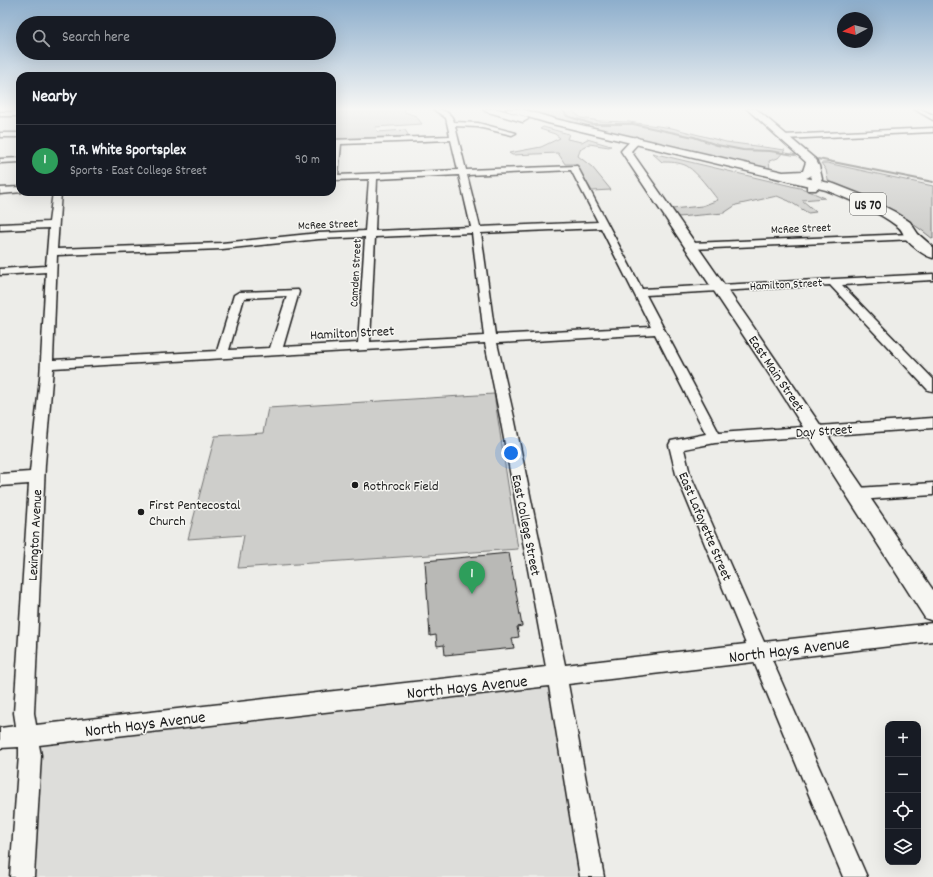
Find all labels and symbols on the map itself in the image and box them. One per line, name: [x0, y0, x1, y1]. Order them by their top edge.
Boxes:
north arrow: [837, 12, 873, 48]
road number: US 70: [850, 193, 886, 215]
street label: McRee Street: [298, 216, 359, 235]
street label: McRee Street: [771, 220, 832, 239]
street label: Camden Street: [346, 238, 367, 308]
street label: Hamilton Street: [750, 275, 823, 296]
street label: Hamilton Street: [309, 322, 395, 346]
street label: East Main Street: [742, 332, 808, 416]
street label: Day Street: [795, 420, 853, 444]
your location: [501, 443, 521, 463]
street label: East Lafayette Street: [672, 469, 736, 584]
street label: East College Street: [505, 473, 545, 578]
place label: Rothrock Field: [363, 477, 439, 497]
marker: Rothrock Field: [350, 480, 360, 490]
street label: Lexington Avenue: [24, 489, 48, 581]
place label: First Pentecostal Church: [149, 496, 241, 532]
marker: First Pentecostal Church: [136, 507, 146, 517]
pin: 1: [459, 561, 485, 594]
street label: North Hays Avenue: [728, 633, 851, 671]
street label: North Hays Avenue: [406, 671, 529, 707]
street label: North Hays Avenue: [84, 707, 207, 745]

